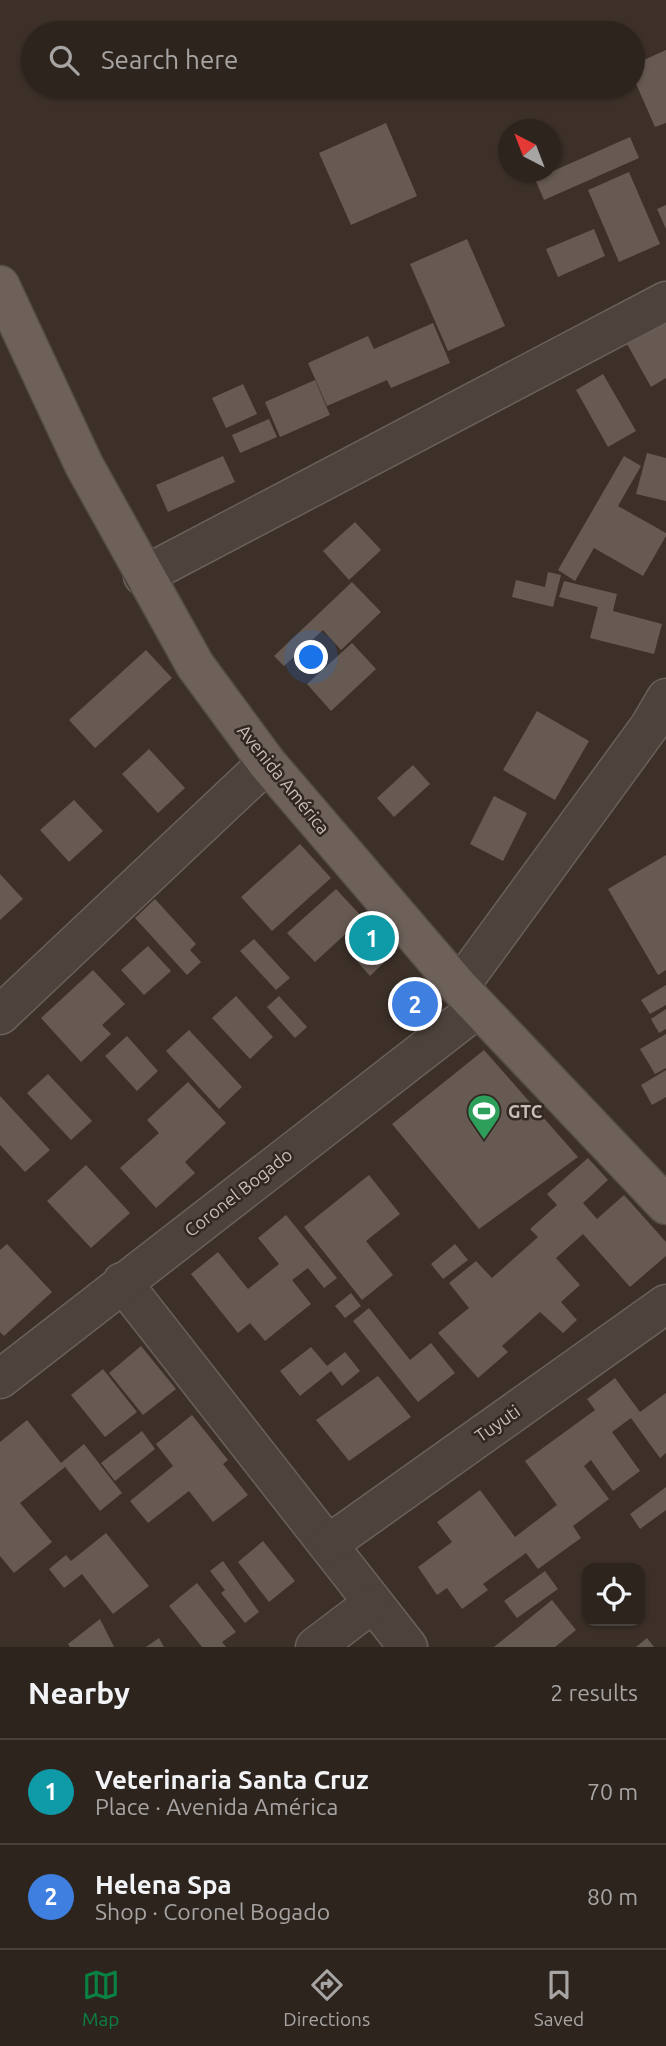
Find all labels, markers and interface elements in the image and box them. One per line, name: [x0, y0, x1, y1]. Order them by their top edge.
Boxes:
search box: [21, 21, 645, 98]
icon: search: [45, 41, 83, 79]
text: Search here: [101, 45, 238, 74]
north arrow: [498, 119, 561, 182]
your location: [294, 640, 328, 674]
street label: Avenida América: [234, 720, 334, 838]
pin: 1: [349, 912, 395, 964]
pin: 2: [392, 978, 438, 1030]
sports icon: GTC: [465, 1092, 503, 1141]
place label: GTC: [508, 1101, 543, 1121]
street label: Coronel Bogado: [180, 1144, 296, 1240]
street label: Tuyuti: [471, 1400, 523, 1446]
map controls: [582, 1563, 645, 1626]
button: locate: [582, 1563, 645, 1626]
text: Nearby: [28, 1676, 130, 1710]
text: 2 results: [550, 1680, 638, 1705]
text: Veterinaria Santa Cruz: [95, 1765, 369, 1794]
text: 1: [45, 1779, 57, 1804]
text: 70 m: [587, 1779, 638, 1804]
text: Place · Avenida América: [95, 1794, 338, 1819]
text: Helena Spa: [95, 1870, 232, 1899]
text: 2: [45, 1884, 57, 1909]
text: 80 m: [587, 1884, 638, 1909]
text: Shop · Coronel Bogado: [95, 1899, 330, 1924]
tab: Map: [82, 1966, 120, 2030]
tab: Directions: [283, 1966, 370, 2030]
tab: Saved: [534, 1966, 584, 2030]

